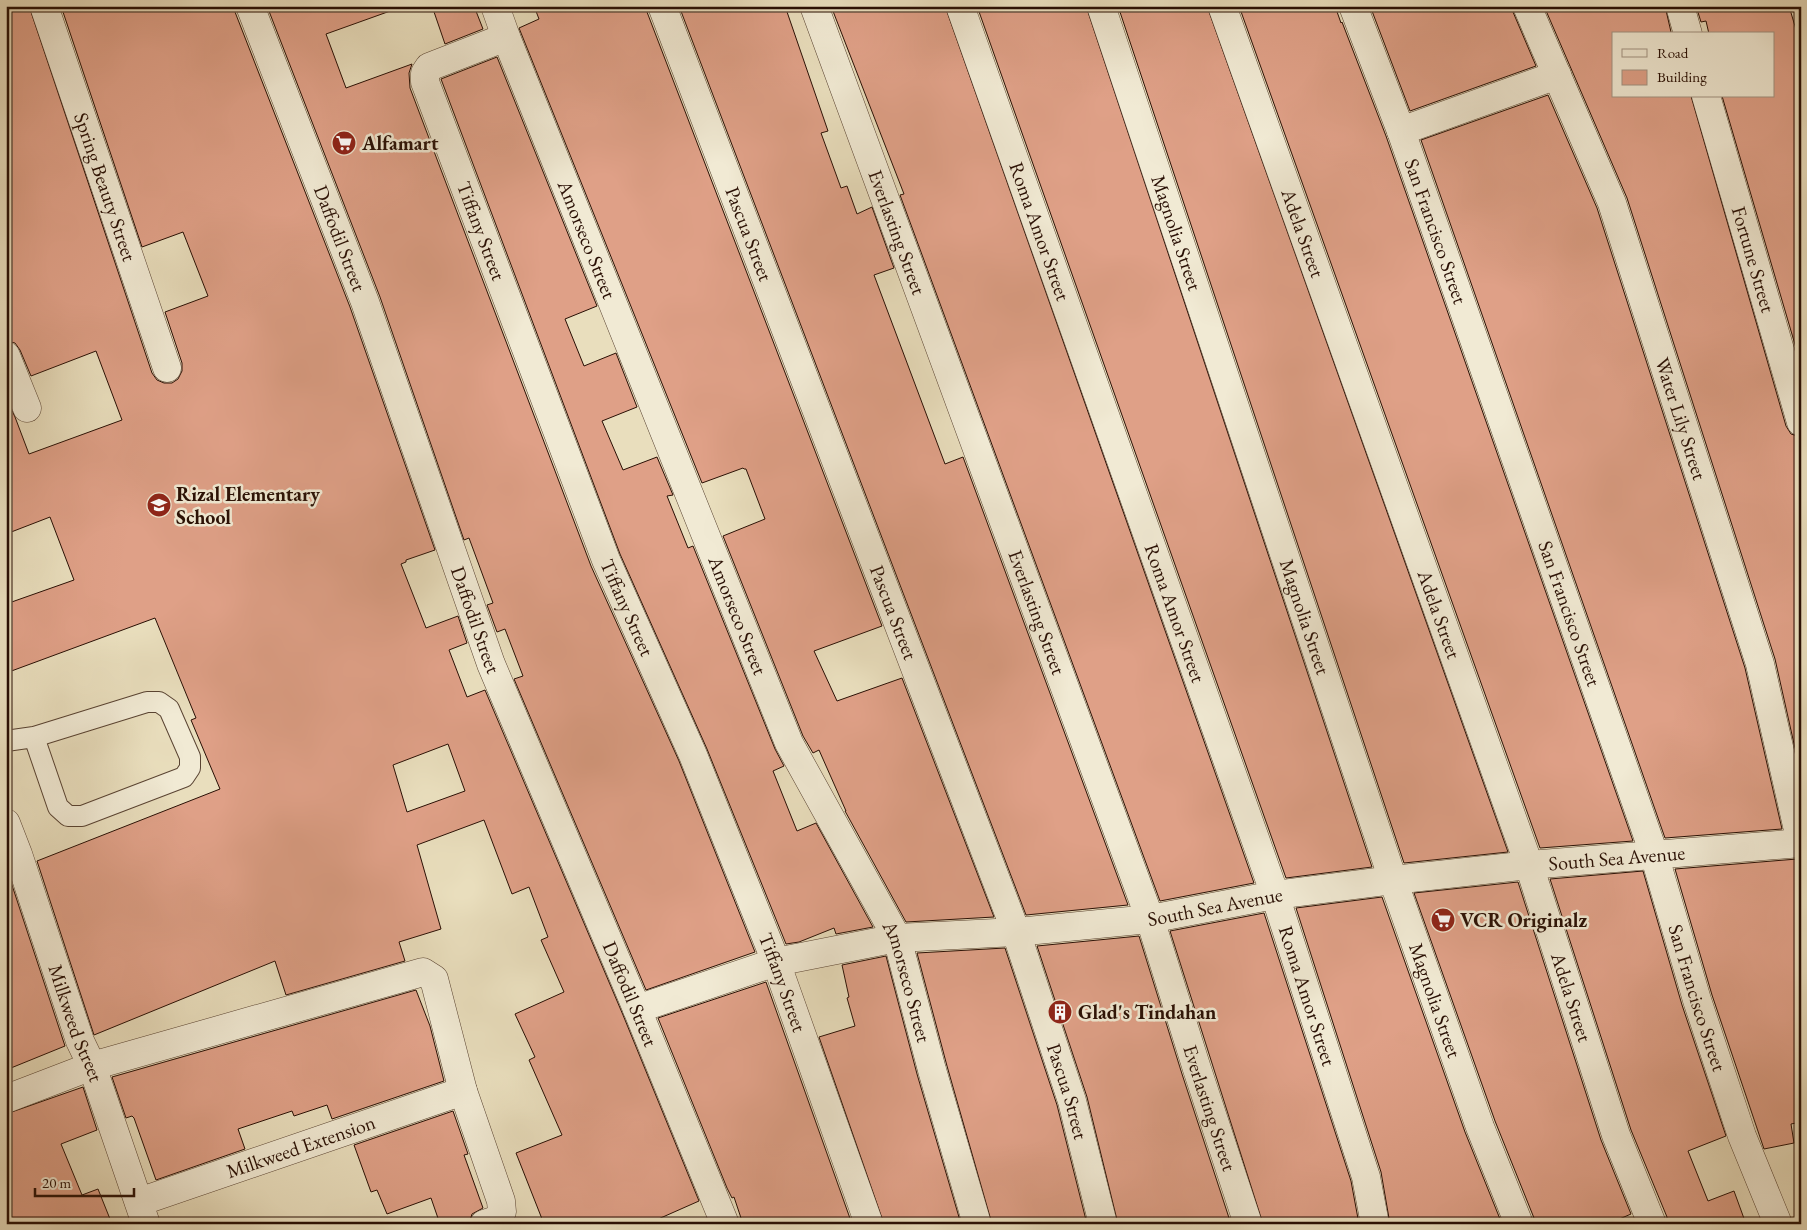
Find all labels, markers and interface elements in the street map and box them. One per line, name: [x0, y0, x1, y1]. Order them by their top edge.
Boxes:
legend: [1612, 32, 1774, 98]
text: Road: [1657, 43, 1689, 62]
text: Building: [1657, 67, 1707, 86]
street label: Spring Beauty Street: [68, 109, 143, 265]
supermarket icon: Alfamart: [331, 130, 357, 156]
place label: Alfamart: [361, 130, 439, 156]
street label: San Francisco Street: [1399, 155, 1474, 308]
street label: Roma Amor Street: [1003, 158, 1077, 305]
street label: Everlasting Street: [862, 166, 932, 299]
street label: Magnolia Street: [1145, 172, 1208, 294]
street label: Amorseco Street: [551, 175, 623, 303]
street label: Tiffany Street: [451, 178, 512, 285]
street label: Daffodil Street: [308, 181, 373, 296]
street label: Pascua Street: [719, 183, 779, 286]
street label: Adela Street: [1275, 184, 1331, 282]
street label: Fortune Street: [1726, 203, 1782, 316]
street label: Water Lily Street: [1649, 354, 1713, 484]
place label: Rizal Elementary School: [176, 481, 320, 530]
school or university icon: Rizal Elementary School: [146, 492, 172, 518]
street label: San Francisco Street: [1532, 537, 1608, 690]
street label: Roma Amor Street: [1139, 540, 1212, 687]
street label: Everlasting Street: [1002, 546, 1072, 679]
street label: Amorseco Street: [702, 551, 774, 679]
street label: Tiffany Street: [594, 555, 661, 661]
street label: Magnolia Street: [1274, 556, 1337, 679]
street label: Pascua Street: [864, 561, 924, 664]
street label: Daffodil Street: [445, 563, 507, 678]
street label: Adela Street: [1411, 565, 1467, 663]
street label: South Sea Avenue: [1548, 839, 1686, 876]
street label: South Sea Avenue: [1145, 881, 1284, 932]
supermarket icon: VCR Originalz: [1430, 907, 1456, 933]
place label: VCR Originalz: [1460, 907, 1587, 933]
street label: Amorseco Street: [876, 915, 937, 1046]
street label: San Francisco Street: [1662, 921, 1733, 1075]
street label: Roma Amor Street: [1273, 922, 1342, 1070]
street label: Tiffany Street: [753, 929, 813, 1036]
street label: Daffodil Street: [597, 937, 664, 1051]
street label: Magnolia Street: [1403, 939, 1468, 1062]
street label: Adela Street: [1545, 948, 1598, 1046]
street label: Milkweed Street: [42, 961, 110, 1086]
building icon: Glad's Tindahan: [1047, 999, 1073, 1025]
place label: Glad's Tindahan: [1078, 999, 1216, 1025]
street label: Pascua Street: [1041, 1040, 1094, 1143]
street label: Everlasting Street: [1177, 1042, 1243, 1175]
street label: Milkweed Extension: [223, 1109, 379, 1184]
scale bar: [35, 1165, 134, 1197]
text: 20 m: [42, 1173, 71, 1192]

